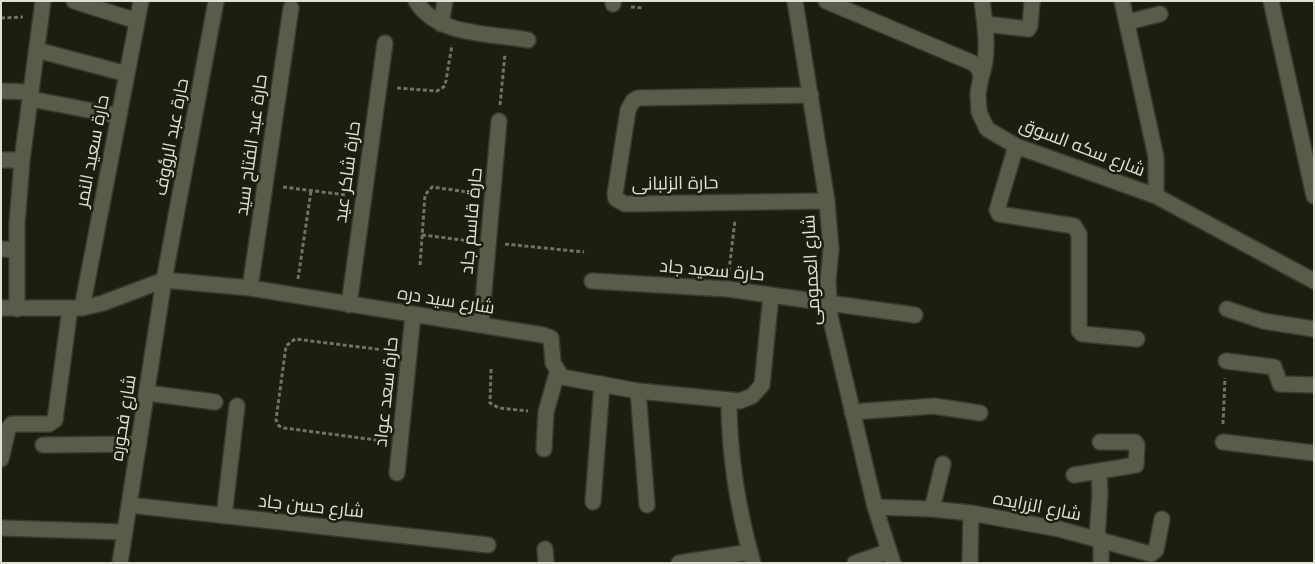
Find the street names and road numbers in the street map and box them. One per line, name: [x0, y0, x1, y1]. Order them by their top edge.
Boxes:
street label: حارة عبد الفتاح سيد: [231, 73, 273, 217]
street label: حارة عبد الرؤوف: [150, 77, 194, 197]
street label: حارة سعيد النمر: [72, 93, 114, 209]
street label: شارع سكه السوق: [1016, 114, 1148, 182]
street label: حارة شاكر عيد: [330, 120, 366, 224]
street label: حارة قاسم جاد: [457, 167, 487, 275]
street label: حارة الزلبانى: [631, 172, 719, 196]
street label: شارع العمومى: [798, 214, 826, 326]
street label: حارة سعيد جاد: [659, 256, 765, 286]
street label: شارع سيد دره: [396, 283, 496, 319]
street label: حارة سعد عواد: [370, 336, 404, 448]
street label: شارع فحوره: [107, 373, 141, 463]
street label: شارع الزرايده: [991, 488, 1083, 526]
street label: شارع حسن جاد: [257, 491, 365, 523]

